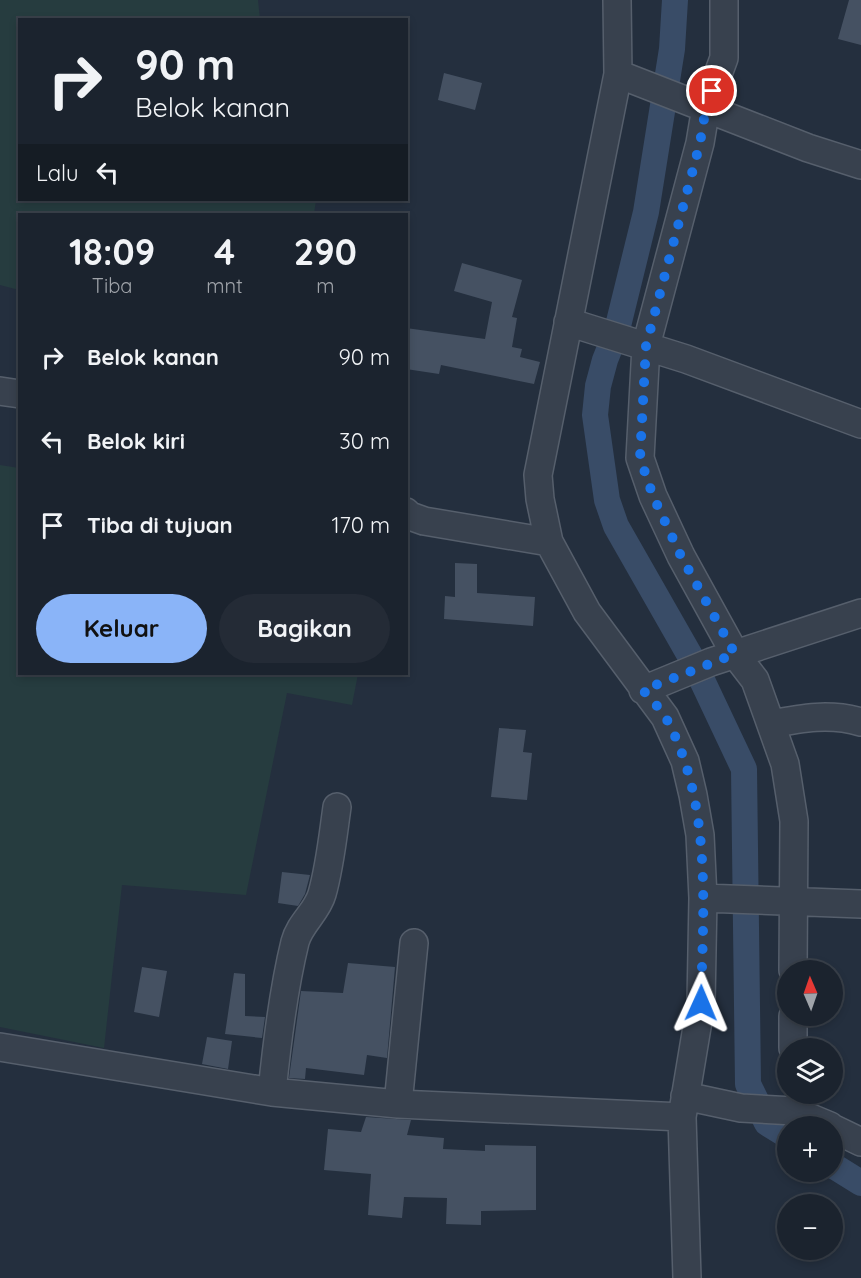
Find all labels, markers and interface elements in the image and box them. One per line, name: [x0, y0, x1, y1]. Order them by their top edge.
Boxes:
text: 90 m: [135, 38, 235, 91]
icon: right: [36, 42, 114, 120]
pin: [686, 65, 737, 116]
icon: arrive: [695, 74, 728, 107]
text: Belok kanan: [135, 90, 290, 124]
icon: left: [91, 156, 124, 189]
text: Lalu: [36, 159, 79, 187]
text: 18:09: [69, 229, 155, 274]
text: 4: [214, 229, 235, 274]
text: 290: [294, 229, 357, 274]
text: Tiba: [92, 273, 132, 298]
text: mnt: [206, 273, 243, 298]
text: m: [316, 273, 335, 298]
icon: right: [36, 341, 69, 374]
text: Belok kanan: [87, 343, 219, 371]
text: 90 m: [339, 343, 390, 371]
icon: left: [36, 425, 69, 458]
text: Belok kiri: [87, 427, 185, 455]
text: 30 m: [339, 427, 390, 455]
icon: arrive: [36, 509, 69, 542]
text: Tiba di tujuan: [87, 511, 233, 539]
text: 170 m: [331, 511, 390, 539]
button: Keluar: [36, 594, 207, 663]
button: Bagikan: [219, 594, 390, 663]
north arrow: [777, 960, 843, 1026]
map controls: [777, 960, 843, 1260]
position arrow: [669, 971, 733, 1035]
button: layers: [777, 1038, 843, 1104]
button: +: [777, 1116, 843, 1182]
button: −: [777, 1194, 843, 1260]

